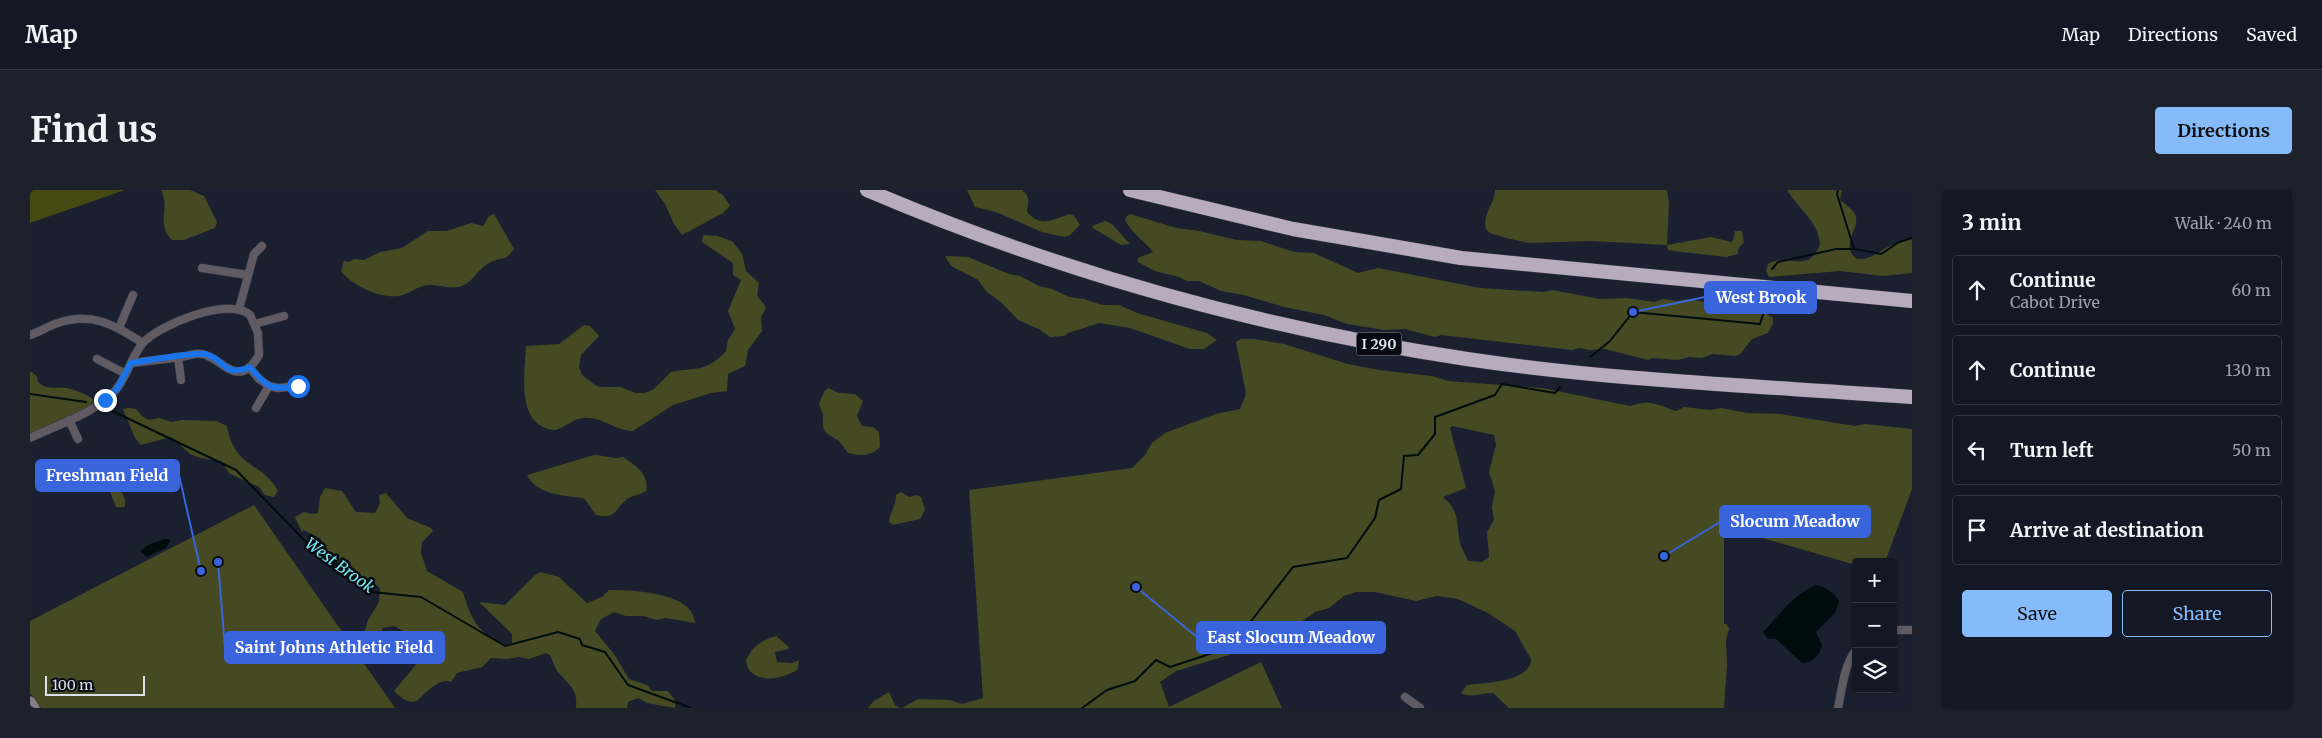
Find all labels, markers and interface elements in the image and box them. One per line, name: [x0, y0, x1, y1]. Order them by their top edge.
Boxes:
text: Map: [25, 19, 78, 50]
text: Map: [2062, 23, 2100, 46]
text: Directions: [2128, 23, 2218, 46]
text: Saved: [2246, 23, 2297, 46]
button: Directions: [2155, 107, 2292, 154]
text: Find us: [30, 108, 157, 152]
text: 3 min: [1962, 209, 2021, 236]
text: Walk · 240 m: [2175, 213, 2272, 233]
text: Continue: [2010, 268, 2096, 292]
icon: ahead: [1963, 276, 1991, 304]
text: 60 m: [2231, 280, 2271, 300]
callout: West Brook: [1705, 282, 1816, 313]
text: West Brook: [1715, 287, 1807, 307]
text: Cabot Drive: [2010, 292, 2100, 312]
road number: I 290: [1356, 332, 1402, 356]
icon: ahead: [1963, 356, 1991, 384]
text: Continue: [2010, 358, 2096, 382]
text: 130 m: [2225, 360, 2271, 380]
route start: [287, 375, 310, 398]
route end: [94, 389, 117, 412]
icon: left: [1963, 436, 1991, 464]
text: Turn left: [2010, 438, 2094, 462]
text: 50 m: [2232, 440, 2271, 460]
callout: Freshman Field: [36, 460, 179, 491]
text: Freshman Field: [46, 465, 168, 485]
callout: Slocum Meadow: [1720, 506, 1870, 537]
text: Slocum Meadow: [1730, 511, 1860, 531]
icon: arrive: [1963, 516, 1991, 544]
text: Arrive at destination: [2010, 518, 2204, 542]
water label: West Brook: [301, 533, 379, 597]
map controls: [1852, 558, 1897, 693]
button: +: [1852, 558, 1897, 603]
button: Save: [1962, 590, 2112, 637]
button: Share: [2122, 590, 2272, 637]
button: −: [1852, 603, 1897, 648]
callout: East Slocum Meadow: [1197, 622, 1385, 653]
text: East Slocum Meadow: [1207, 627, 1375, 647]
callout: Saint Johns Athletic Field: [225, 632, 444, 663]
text: Saint Johns Athletic Field: [235, 637, 433, 657]
button: layers: [1852, 648, 1897, 693]
scale bar: [45, 673, 145, 696]
text: 100 m: [52, 676, 93, 694]

